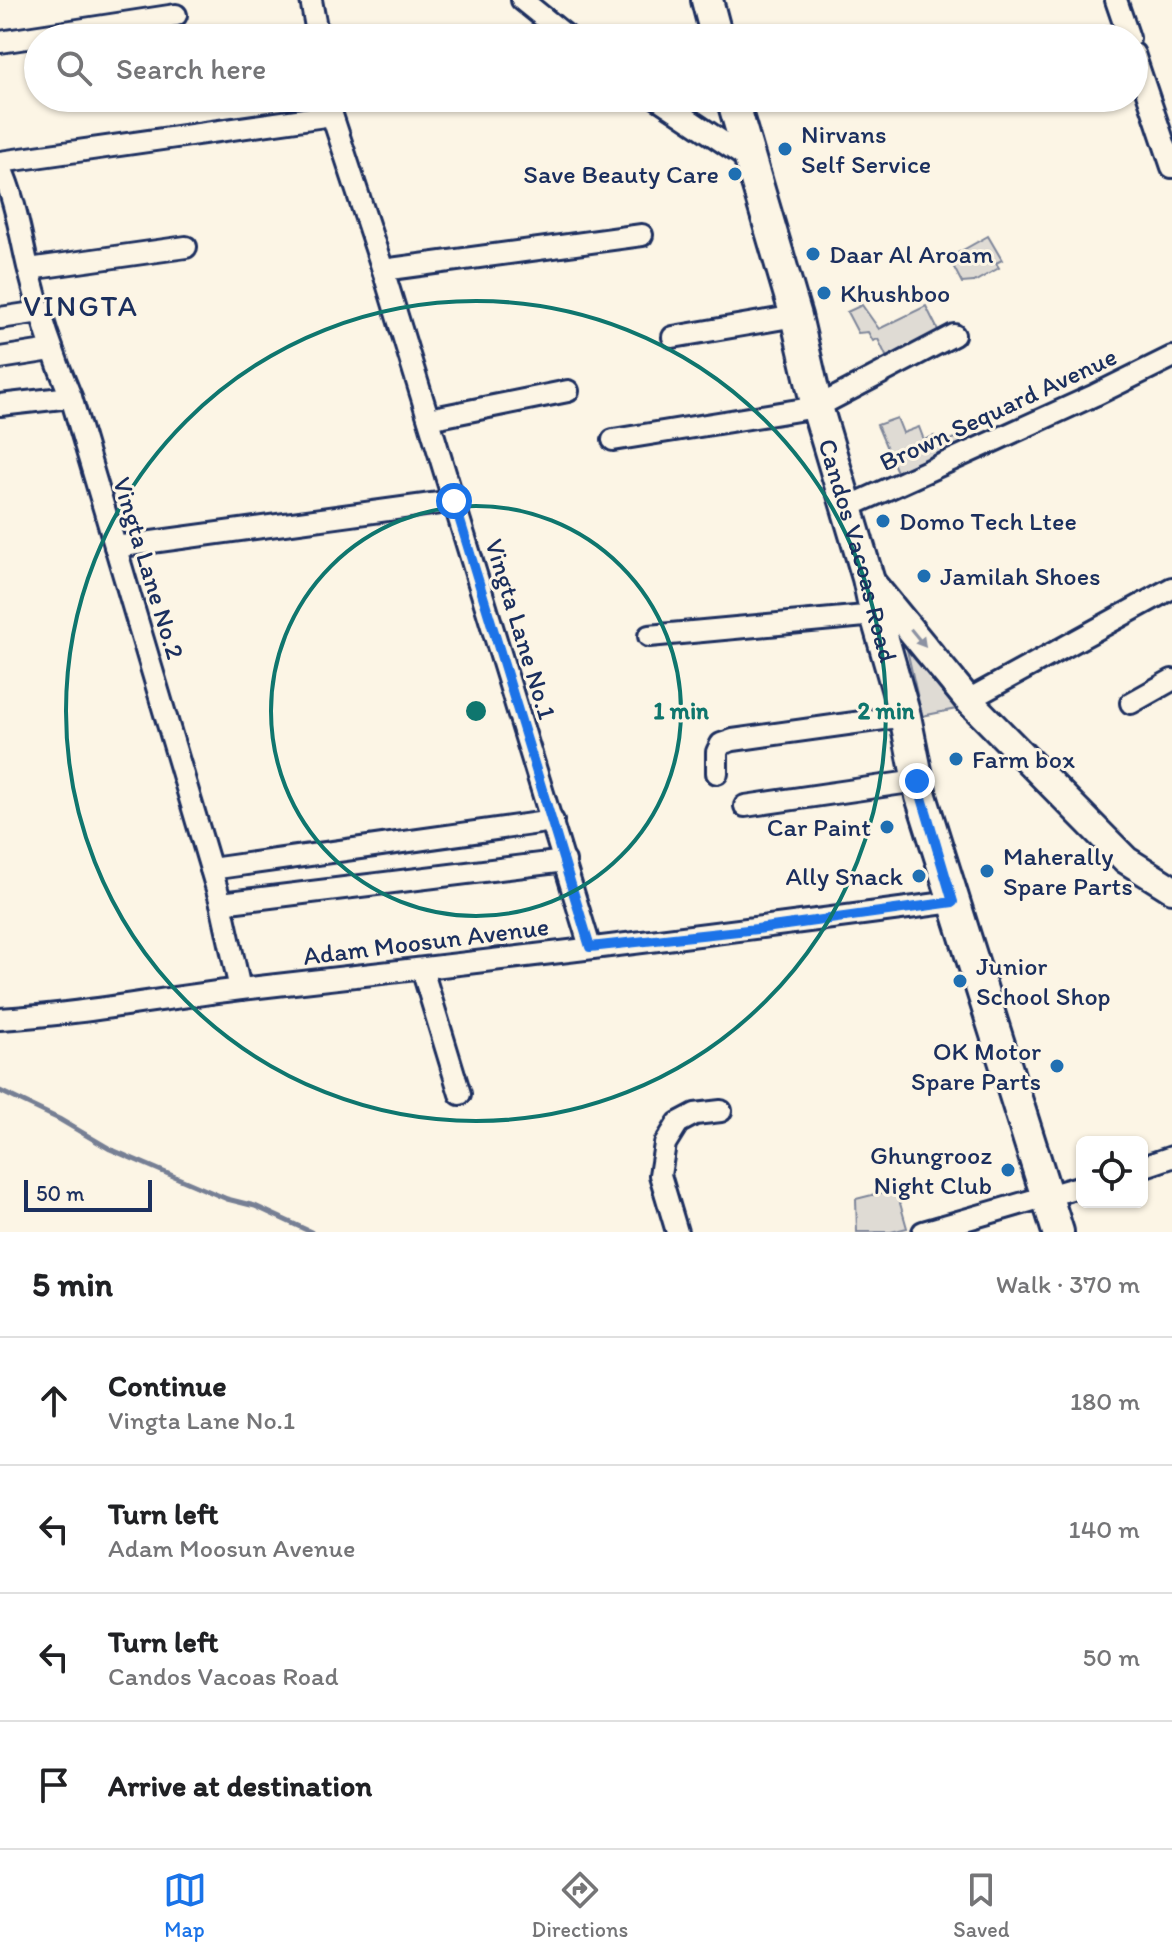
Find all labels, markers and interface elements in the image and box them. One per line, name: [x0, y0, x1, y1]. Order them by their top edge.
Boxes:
search box: [24, 24, 1148, 112]
icon: search: [52, 46, 96, 90]
text: Search here: [116, 50, 266, 87]
place label: Nirvans Self Service: [801, 118, 931, 180]
marker: Nirvans Self Service: [776, 140, 794, 158]
place label: Save Beauty Care: [523, 158, 719, 190]
marker: Save Beauty Care: [726, 165, 744, 183]
place label: Daar Al Aroam: [829, 238, 994, 270]
marker: Daar Al Aroam: [804, 245, 822, 263]
place label: Khushboo: [840, 277, 950, 309]
marker: Khushboo: [815, 284, 833, 302]
district label: VINGTA: [23, 287, 139, 324]
street label: Brown Sequard Avenue: [874, 340, 1122, 478]
street label: Candos Vacoas Road: [811, 435, 905, 666]
street label: Vingta Lane No.2: [106, 473, 192, 663]
route start: [436, 483, 472, 519]
place label: Domo Tech Ltee: [899, 505, 1077, 537]
marker: Domo Tech Ltee: [874, 512, 892, 530]
street label: Vingta Lane No.1: [478, 535, 564, 723]
place label: Jamilah Shoes: [940, 560, 1101, 592]
marker: Jamilah Shoes: [915, 567, 933, 585]
one-way arrow: [909, 628, 926, 649]
text: 1 min: [653, 696, 709, 725]
text: 2 min: [857, 696, 915, 725]
centre of rings: [462, 697, 490, 725]
place label: Farm box: [972, 743, 1075, 775]
marker: Farm box: [947, 750, 965, 768]
route end: [899, 763, 935, 799]
place label: Car Paint: [767, 811, 871, 843]
marker: Car Paint: [878, 818, 896, 836]
place label: Maherally Spare Parts: [1003, 840, 1133, 902]
place label: Ally Snack: [785, 860, 904, 892]
marker: Maherally Spare Parts: [978, 862, 996, 880]
marker: Ally Snack: [910, 867, 928, 885]
street label: Adam Moosun Avenue: [301, 910, 551, 972]
place label: Junior School Shop: [976, 950, 1110, 1012]
marker: Junior School Shop: [951, 972, 969, 990]
place label: OK Motor Spare Parts: [911, 1035, 1041, 1097]
marker: OK Motor Spare Parts: [1048, 1057, 1066, 1075]
map controls: [1076, 1136, 1148, 1208]
button: locate: [1076, 1136, 1148, 1208]
place label: Ghungrooz Night Club: [870, 1139, 992, 1201]
marker: Ghungrooz Night Club: [999, 1161, 1017, 1179]
scale bar: [24, 1176, 152, 1212]
text: 50 m: [36, 1180, 85, 1207]
text: 5 min: [32, 1264, 113, 1305]
text: Walk · 370 m: [996, 1268, 1140, 1300]
text: Continue: [108, 1367, 227, 1404]
icon: ahead: [32, 1379, 76, 1423]
text: 180 m: [1070, 1385, 1140, 1417]
text: Vingta Lane No.1: [108, 1404, 295, 1436]
text: Turn left: [108, 1495, 219, 1532]
icon: left: [32, 1507, 76, 1551]
text: 140 m: [1069, 1513, 1140, 1545]
text: Adam Moosun Avenue: [108, 1532, 355, 1564]
text: Turn left: [108, 1623, 219, 1660]
icon: left: [32, 1635, 76, 1679]
text: 50 m: [1083, 1641, 1140, 1673]
text: Candos Vacoas Road: [108, 1660, 339, 1692]
icon: arrive: [32, 1763, 76, 1807]
text: Arrive at destination: [108, 1767, 372, 1804]
tab: Map: [163, 1868, 207, 1943]
tab: Directions: [532, 1868, 628, 1943]
tab: Saved: [953, 1868, 1009, 1943]

